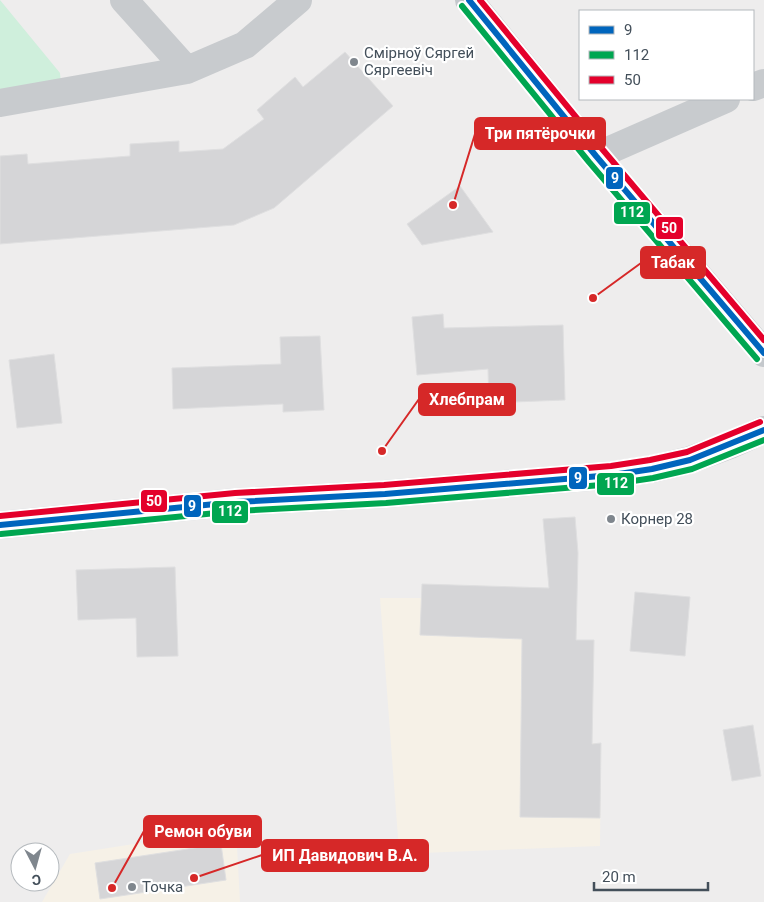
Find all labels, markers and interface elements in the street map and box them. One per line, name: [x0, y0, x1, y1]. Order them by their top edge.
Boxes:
legend: [579, 10, 754, 100]
text: 9: [624, 21, 632, 39]
place label: Смірноў Сяргей Сяргеевіч: [364, 44, 474, 79]
text: 112: [624, 46, 649, 64]
marker: Смірноў Сяргей Сяргеевіч: [348, 56, 360, 68]
text: 50: [624, 71, 641, 89]
callout: Три пятёрочки: [475, 118, 605, 149]
text: Три пятёрочки: [485, 124, 595, 143]
line badge: 9: [605, 166, 624, 190]
text: 9: [611, 170, 619, 186]
line badge: 112: [613, 201, 651, 225]
text: 112: [620, 204, 644, 220]
line badge: 50: [655, 216, 684, 240]
text: 50: [661, 220, 677, 236]
callout: Табак: [641, 247, 705, 278]
text: Табак: [651, 253, 696, 272]
callout: Хлебпрам: [419, 384, 515, 415]
text: Хлебпрам: [429, 390, 505, 409]
line badge: 9: [568, 466, 588, 490]
text: 9: [574, 470, 582, 486]
line badge: 112: [596, 472, 635, 496]
text: 112: [604, 475, 628, 491]
line badge: 50: [140, 489, 168, 513]
text: 50: [146, 493, 162, 509]
line badge: 9: [183, 494, 202, 518]
text: 9: [188, 498, 196, 514]
line badge: 112: [211, 500, 249, 524]
text: 112: [218, 503, 242, 519]
place label: Корнер 28: [621, 510, 693, 528]
marker: Корнер 28: [605, 513, 617, 525]
callout: Ремон обуви: [144, 816, 261, 847]
text: Ремон обуви: [154, 822, 252, 841]
callout: ИП Давидович В.А.: [262, 840, 428, 871]
north arrow: [10, 842, 60, 892]
text: ИП Давидович В.А.: [272, 846, 418, 865]
scale bar: [594, 860, 708, 892]
text: 20 m: [602, 868, 636, 886]
text: С: [31, 871, 42, 888]
place label: Точка: [142, 878, 183, 896]
marker: Точка: [126, 881, 138, 893]

